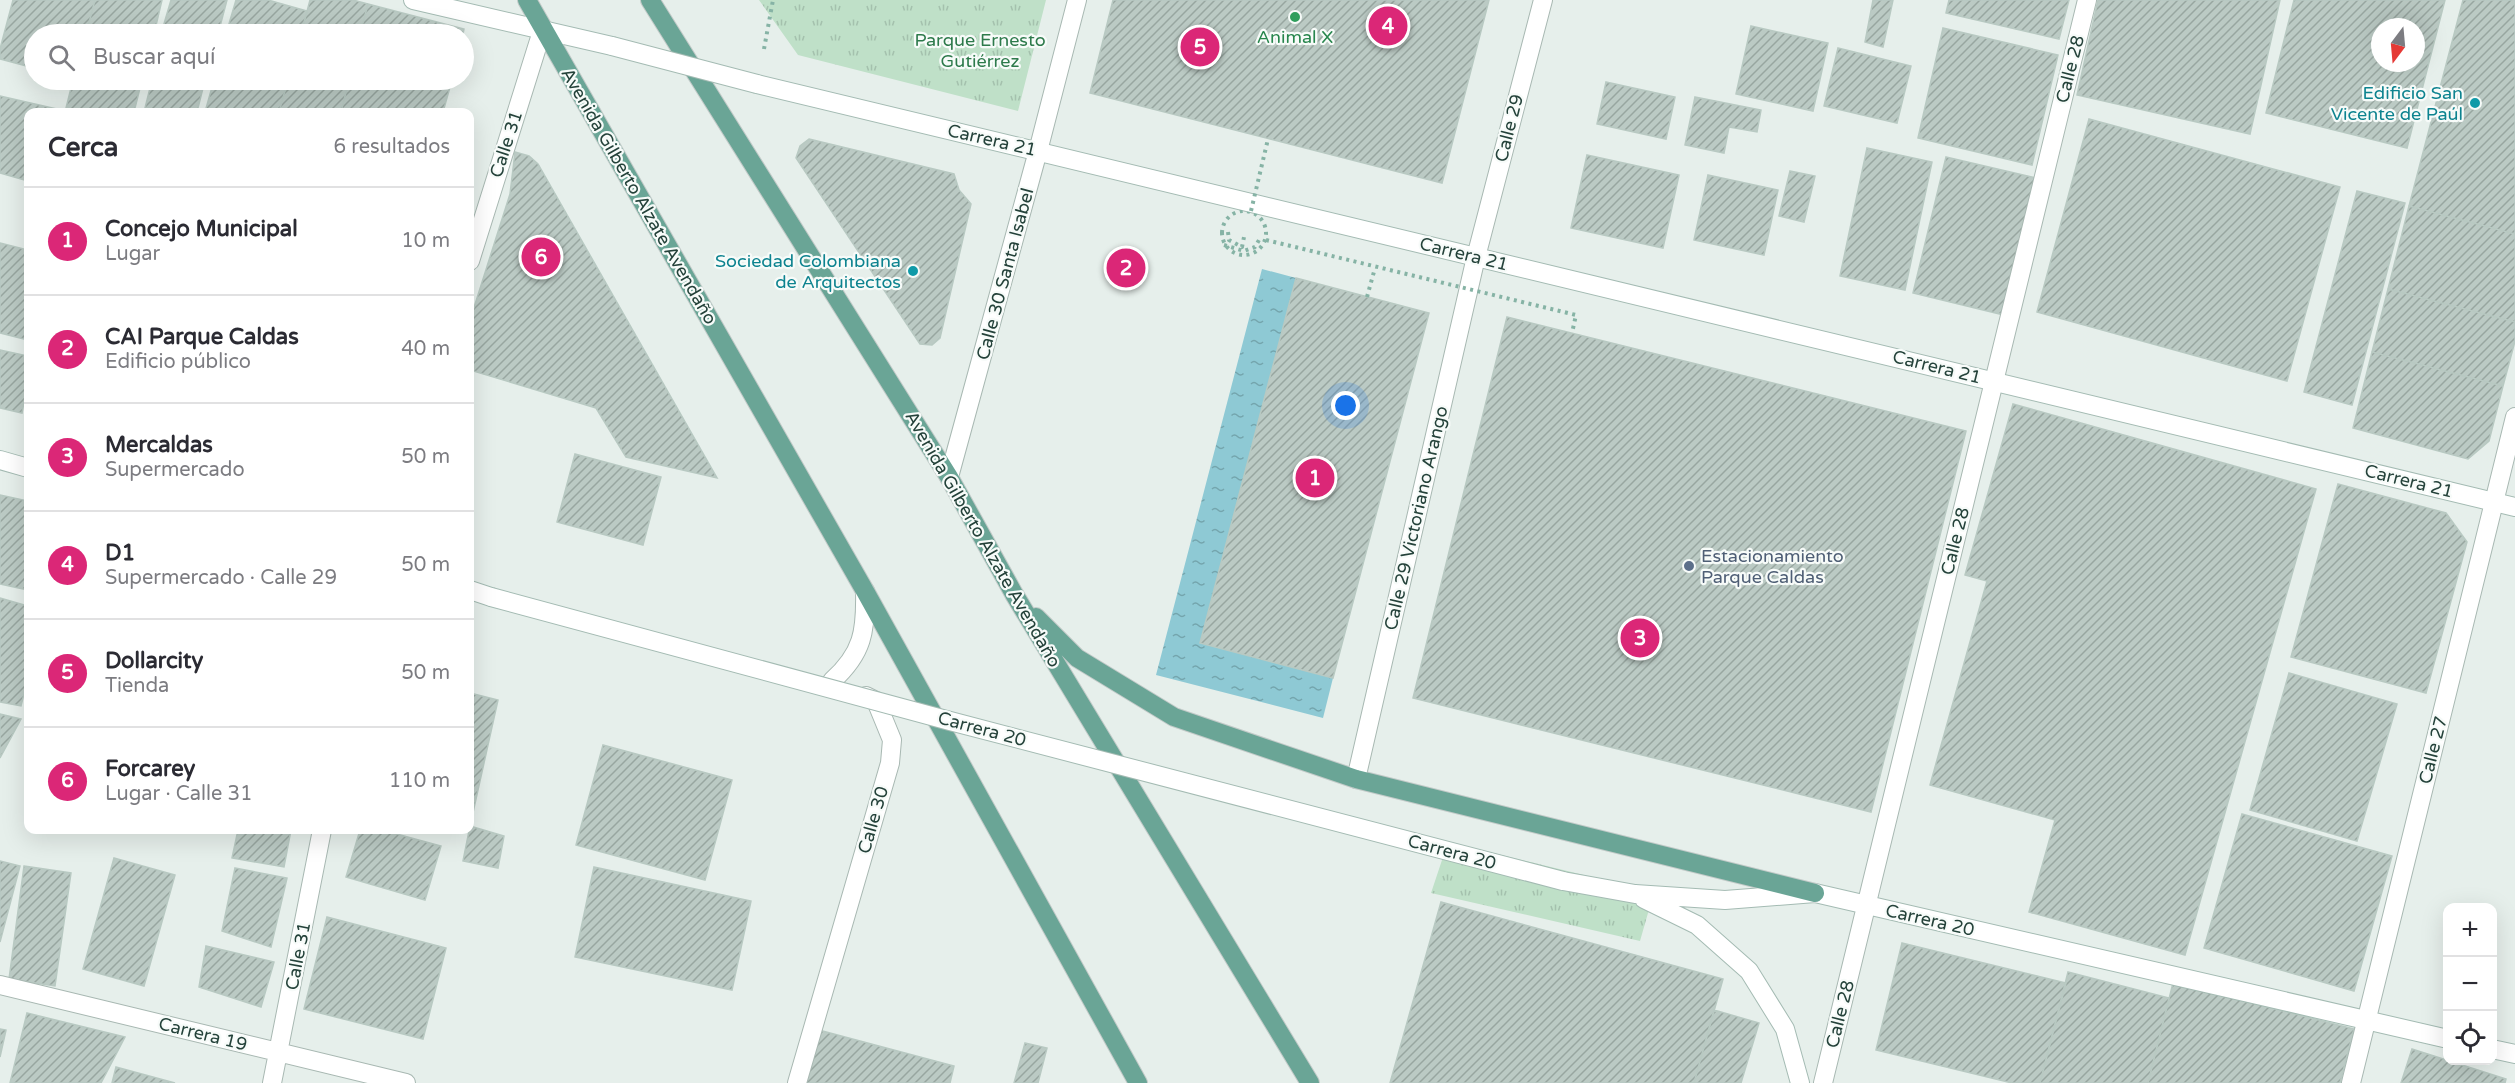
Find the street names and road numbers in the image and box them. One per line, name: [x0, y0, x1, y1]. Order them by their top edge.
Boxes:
street label: Calle 28: [2051, 33, 2089, 105]
street label: Avenida Gilberto Alzate Avendaño: [556, 64, 722, 328]
street label: Calle 29: [1490, 92, 1528, 164]
street label: Calle 31: [485, 108, 527, 180]
street label: Carrera 21: [945, 119, 1039, 161]
street label: Calle 30 Santa Isabel: [971, 186, 1039, 362]
street label: Carrera 21: [1417, 232, 1511, 276]
street label: Carrera 21: [1890, 345, 1984, 389]
street label: Calle 29 Victoriano Arango: [1379, 404, 1453, 632]
street label: Avenida Gilberto Alzate Avendaño: [900, 407, 1066, 671]
street label: Carrera 21: [2362, 459, 2456, 503]
street label: Calle 28: [1936, 505, 1974, 577]
street label: Carrera 20: [935, 707, 1029, 751]
street label: Calle 27: [2414, 714, 2452, 786]
street label: Calle 30: [853, 784, 893, 856]
street label: Carrera 20: [1405, 830, 1499, 874]
street label: Carrera 20: [1883, 899, 1977, 941]
street label: Calle 31: [281, 920, 315, 992]
street label: Calle 28: [1821, 978, 1859, 1050]
street label: Carrera 19: [156, 1012, 250, 1056]

